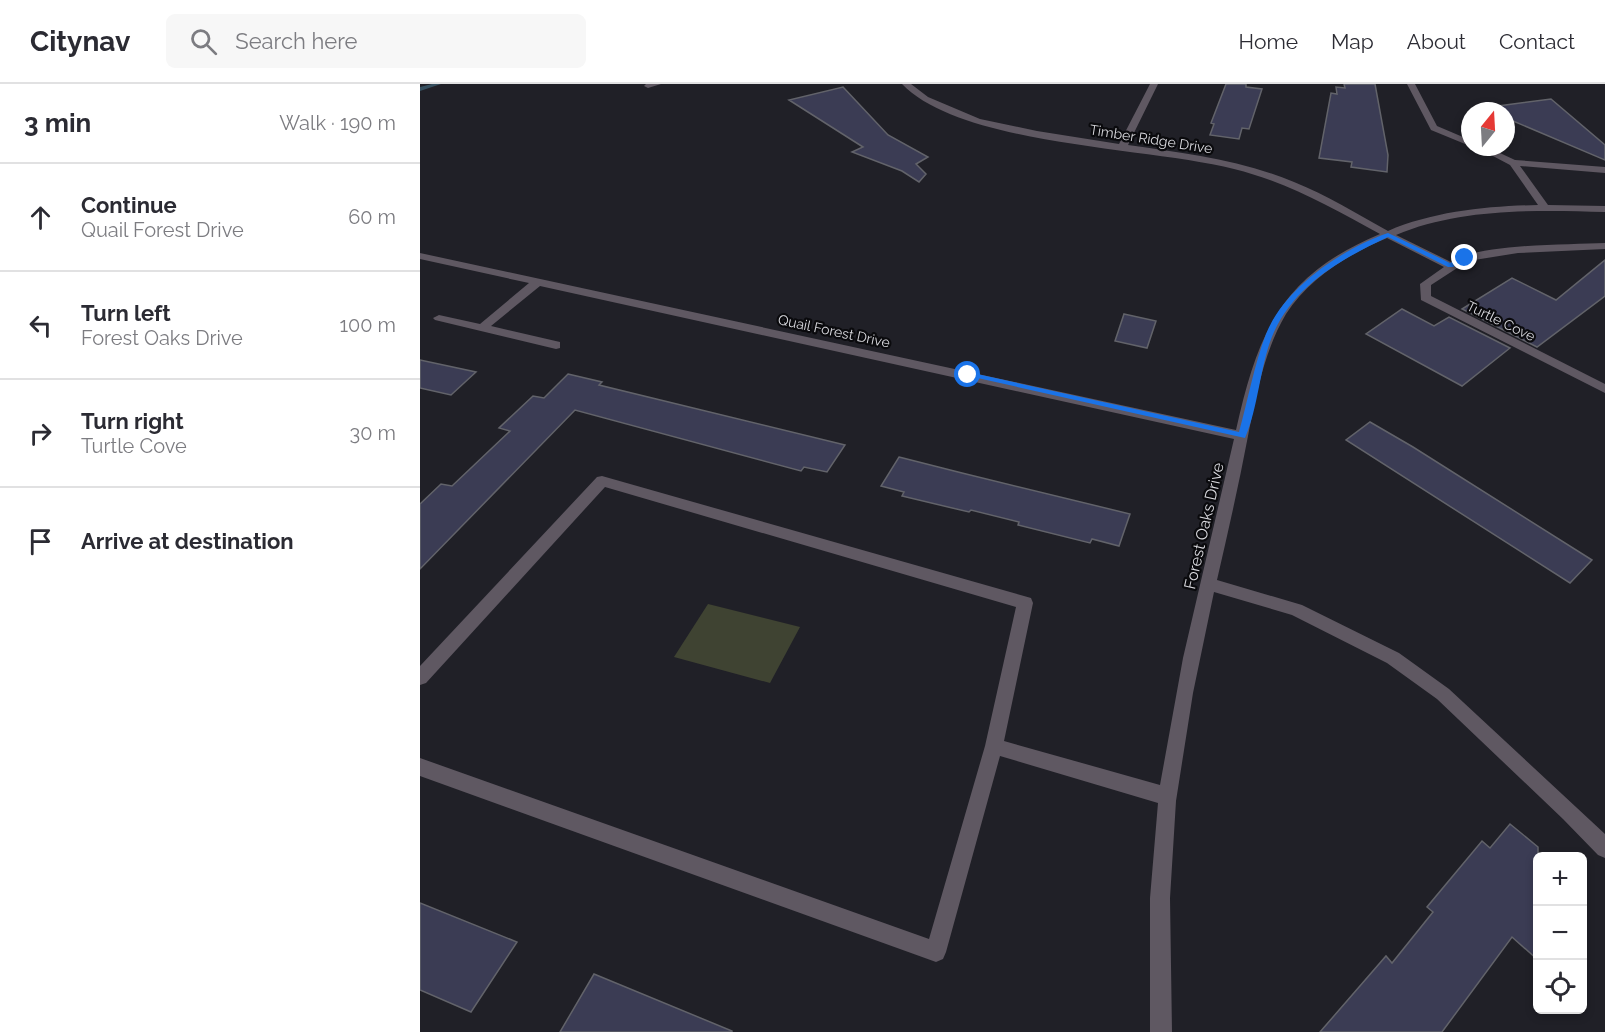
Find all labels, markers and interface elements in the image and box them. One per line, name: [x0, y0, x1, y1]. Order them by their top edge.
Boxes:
search box: [166, 14, 586, 68]
text: Citynav: [30, 25, 130, 58]
icon: search: [187, 25, 220, 58]
text: Search here: [235, 28, 357, 54]
text: Home: [1239, 29, 1298, 54]
text: Map: [1331, 29, 1374, 54]
text: About: [1407, 29, 1466, 54]
text: Contact: [1499, 29, 1575, 54]
north arrow: [1461, 102, 1515, 156]
text: 3 min: [24, 108, 91, 138]
text: Walk · 190 m: [279, 111, 396, 135]
street label: Timber Ridge Drive: [1088, 121, 1214, 157]
text: Continue: [81, 192, 177, 218]
icon: ahead: [24, 201, 57, 234]
text: 60 m: [348, 205, 396, 229]
text: Quail Forest Drive: [81, 218, 244, 242]
route end: [1451, 244, 1477, 270]
street label: Turtle Cove: [1464, 298, 1538, 344]
text: Turn left: [81, 300, 171, 326]
icon: left: [24, 309, 57, 342]
street label: Quail Forest Drive: [777, 311, 891, 351]
text: 100 m: [339, 313, 396, 337]
text: Forest Oaks Drive: [81, 326, 243, 350]
route start: [954, 361, 980, 387]
text: Turn right: [81, 408, 184, 434]
icon: right: [24, 417, 57, 450]
text: 30 m: [350, 421, 396, 445]
text: Turtle Cove: [81, 434, 187, 458]
street label: Forest Oaks Drive: [1180, 461, 1228, 591]
icon: arrive: [24, 525, 57, 558]
text: Arrive at destination: [81, 528, 294, 554]
map controls: [1533, 852, 1587, 1014]
button: +: [1533, 852, 1587, 906]
button: −: [1533, 906, 1587, 960]
button: locate: [1533, 960, 1587, 1014]

